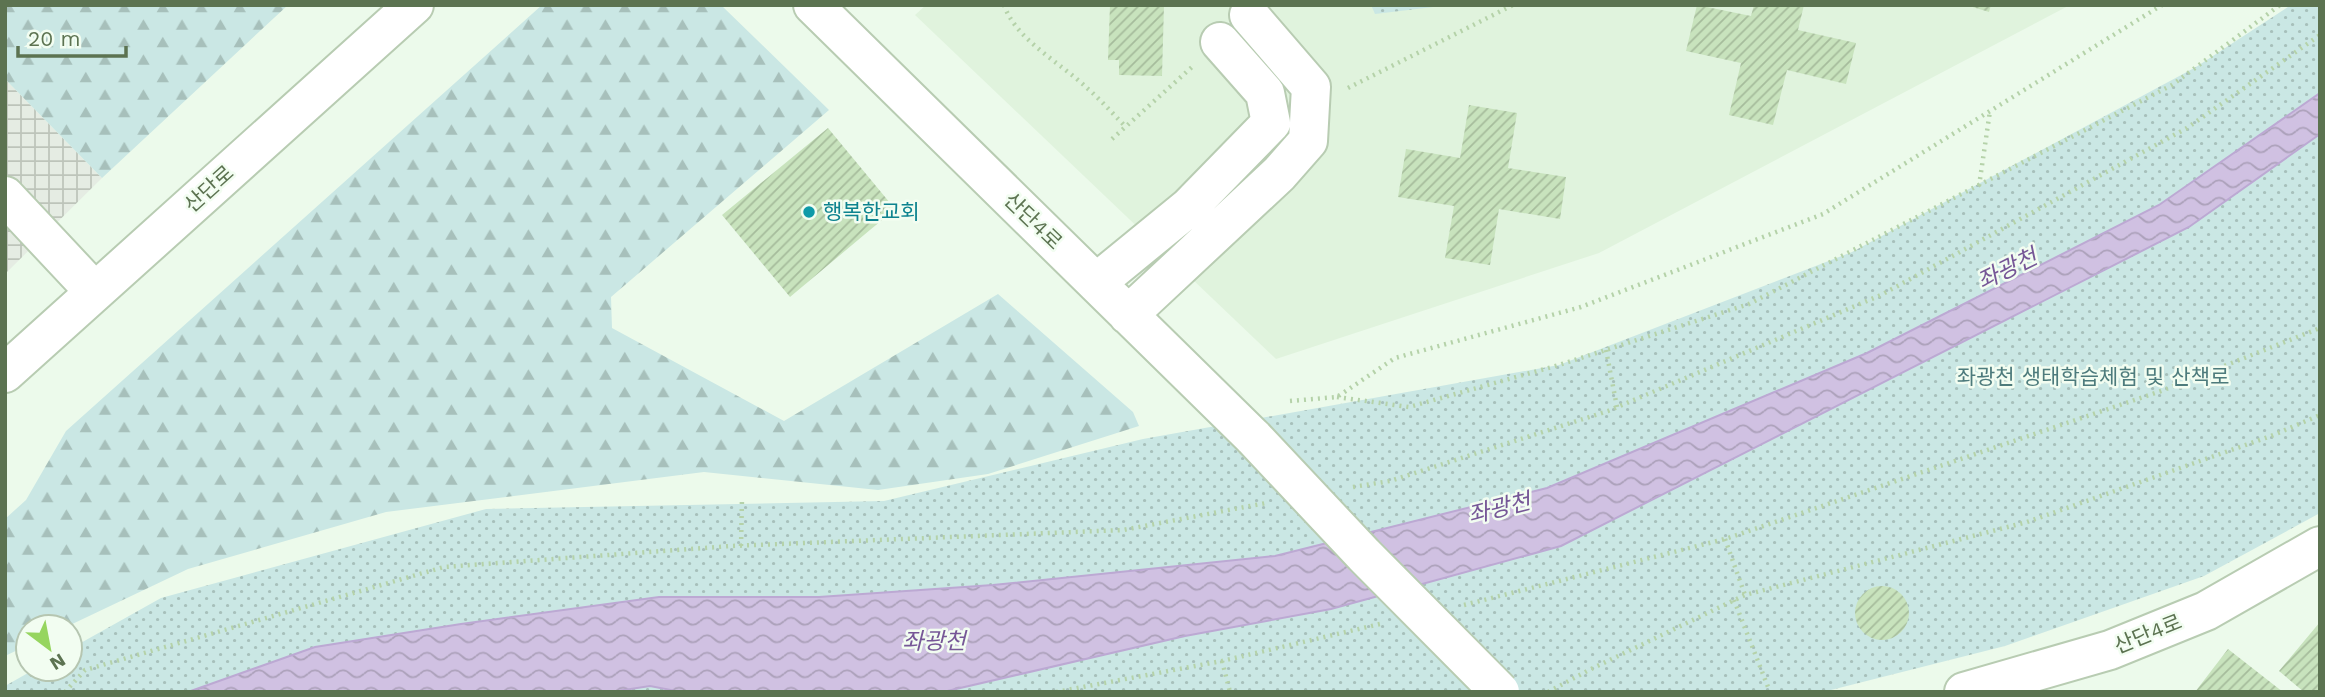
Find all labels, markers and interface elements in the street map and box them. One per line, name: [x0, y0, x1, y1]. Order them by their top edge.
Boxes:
scale bar: [18, 14, 126, 58]
text: 20 m: [28, 26, 80, 51]
street label: 산단로: [179, 160, 239, 217]
street label: 산단4로: [999, 187, 1067, 254]
place label: 행복한교회: [823, 199, 920, 224]
marker: 행복한교회: [801, 204, 817, 220]
water label: 좌광천: [1973, 242, 2044, 295]
park label: 좌광천 생태학습체험 및 산책로: [1957, 364, 2229, 389]
water label: 좌광천: [1465, 487, 1536, 529]
street label: 산단4로: [2110, 609, 2185, 658]
north arrow: [14, 613, 84, 683]
water label: 좌광천: [902, 628, 969, 655]
text: N: [46, 649, 70, 675]

